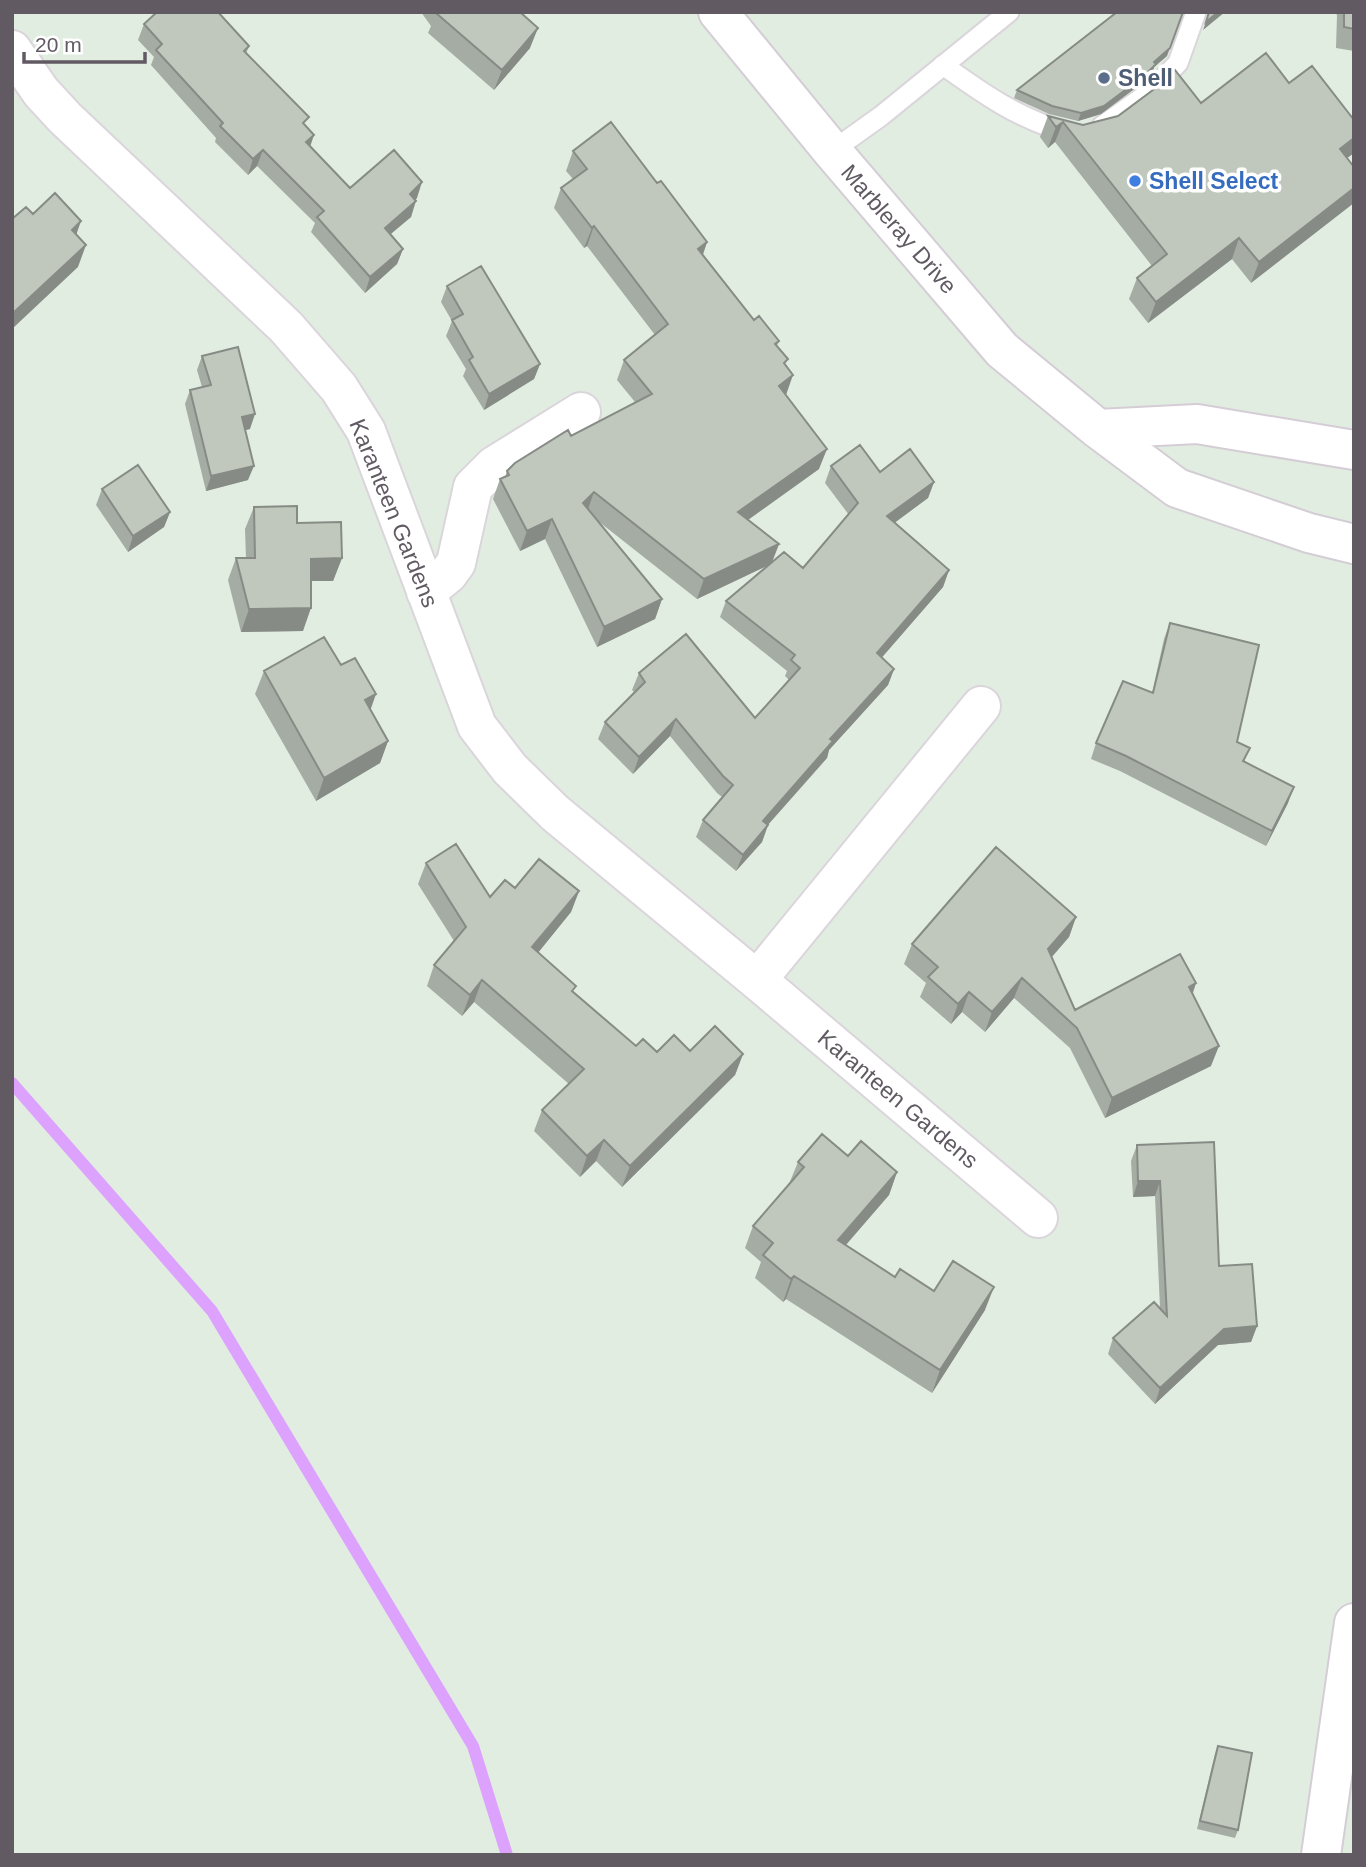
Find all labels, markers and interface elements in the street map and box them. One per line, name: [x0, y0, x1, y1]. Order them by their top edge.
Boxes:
scale bar: [24, 21, 145, 65]
text: 20 m: [35, 33, 82, 56]
place label: Shell: [1118, 65, 1173, 91]
marker: Shell: [1096, 70, 1112, 86]
street label: Marbleray Drive: [836, 159, 962, 299]
place label: Shell Select: [1149, 168, 1278, 194]
marker: Shell Select: [1127, 173, 1143, 189]
street label: Karanteen Gardens: [344, 415, 444, 611]
street label: Karanteen Gardens: [813, 1025, 983, 1173]

